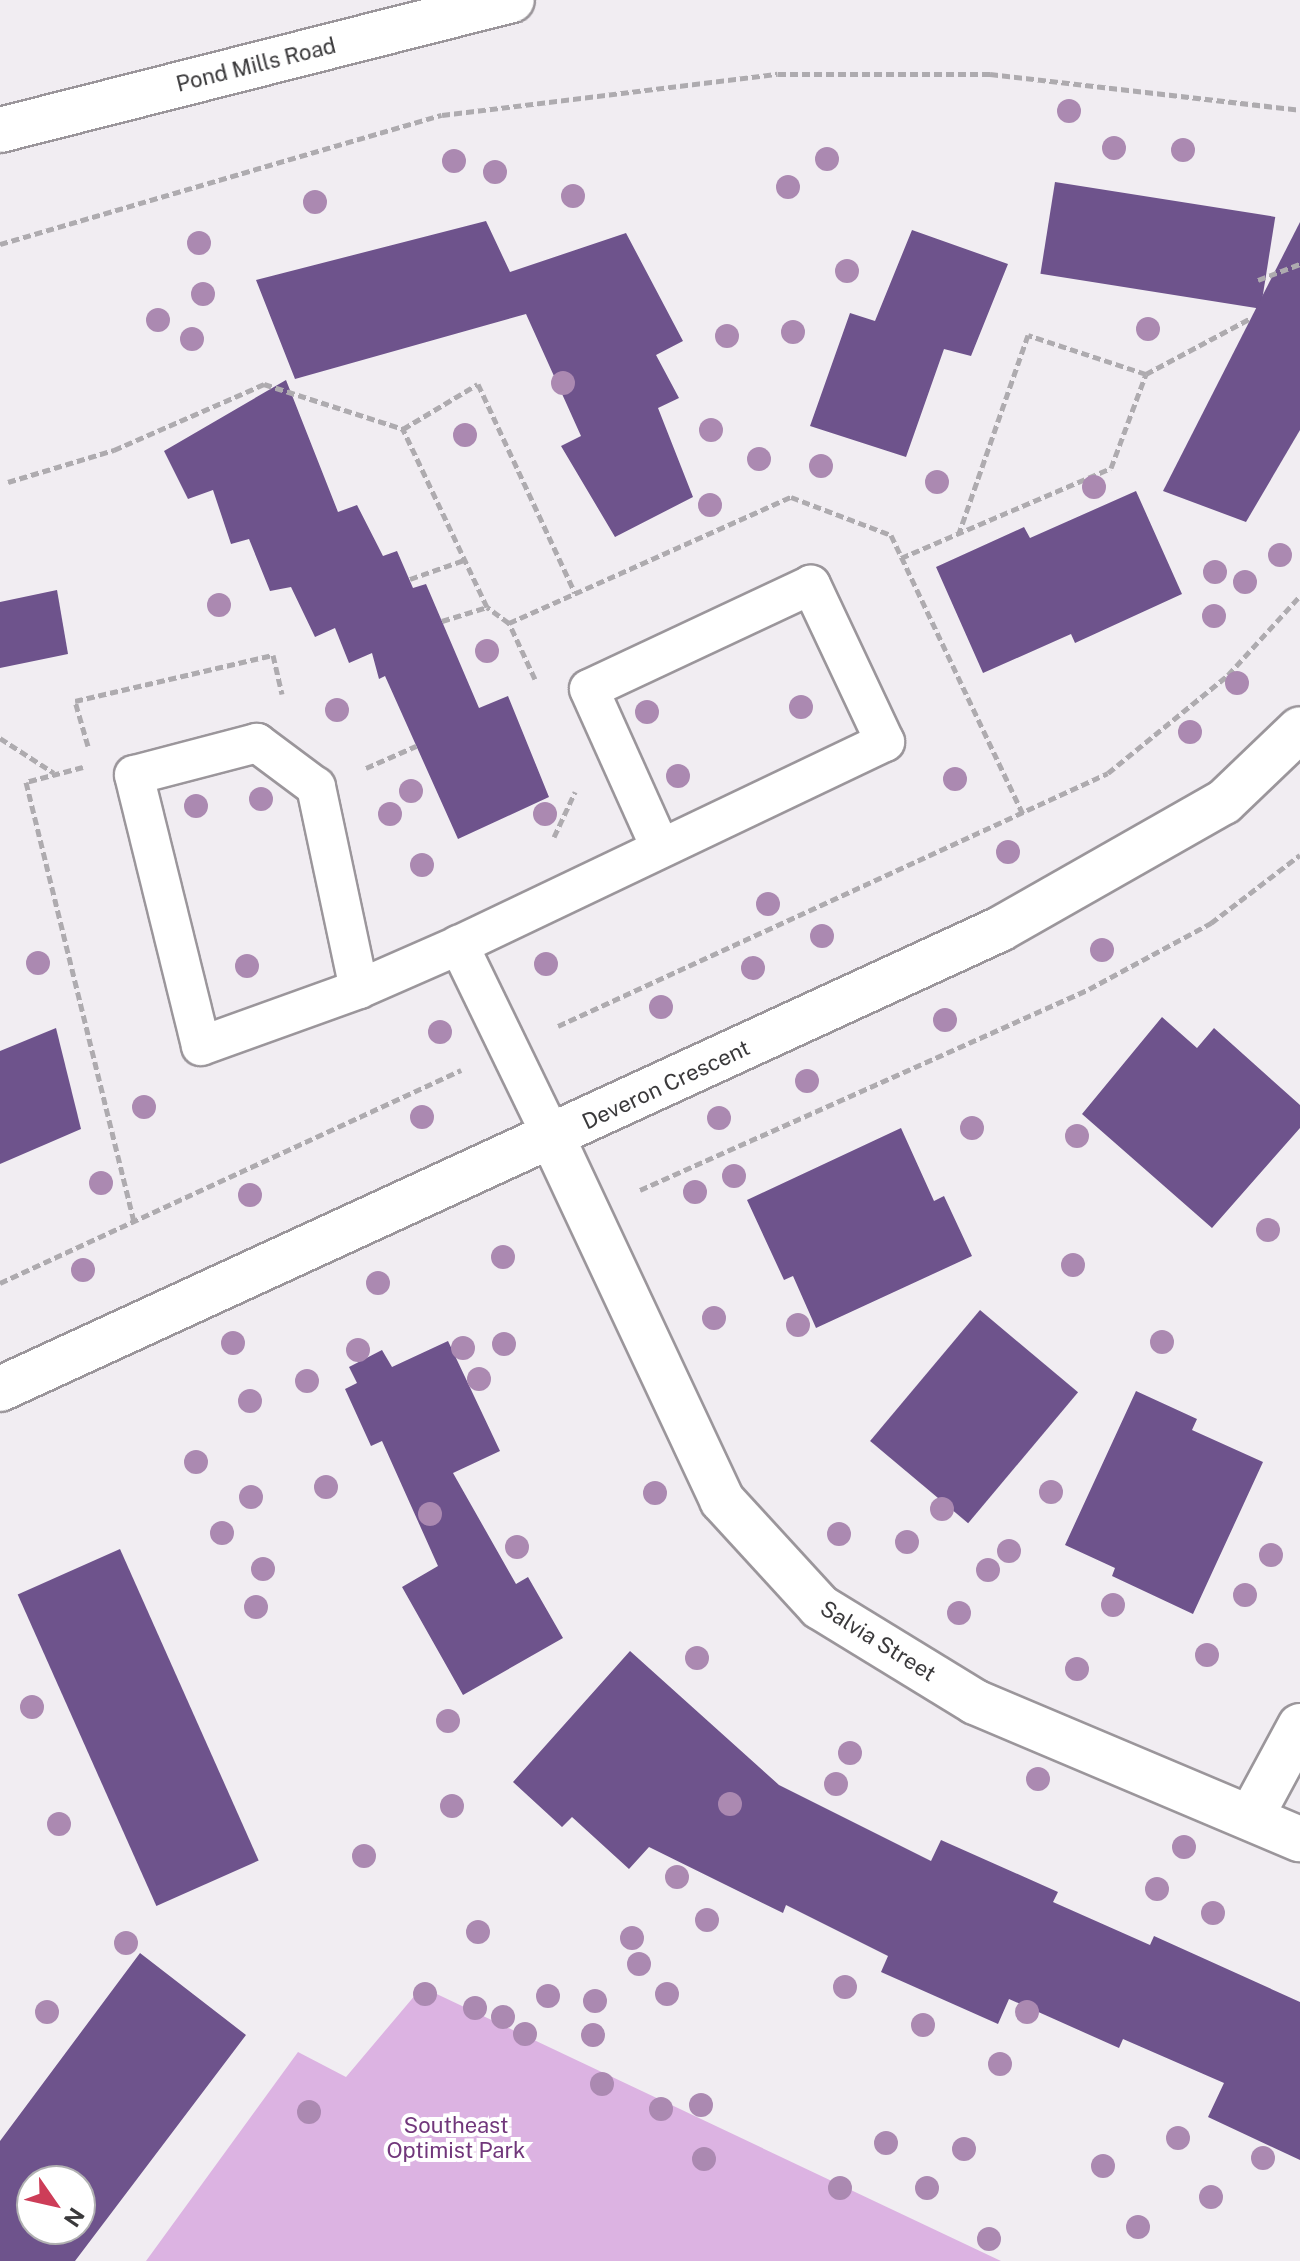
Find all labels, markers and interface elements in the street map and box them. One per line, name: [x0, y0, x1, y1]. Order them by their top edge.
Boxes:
street label: Pond Mills Road: [173, 32, 339, 98]
street label: Deveron Crescent: [578, 1035, 754, 1135]
street label: Salvia Street: [815, 1595, 941, 1687]
park label: Southeast Optimist Park: [387, 2112, 525, 2164]
north arrow: [16, 2165, 96, 2245]
text: N: [59, 2203, 90, 2232]

